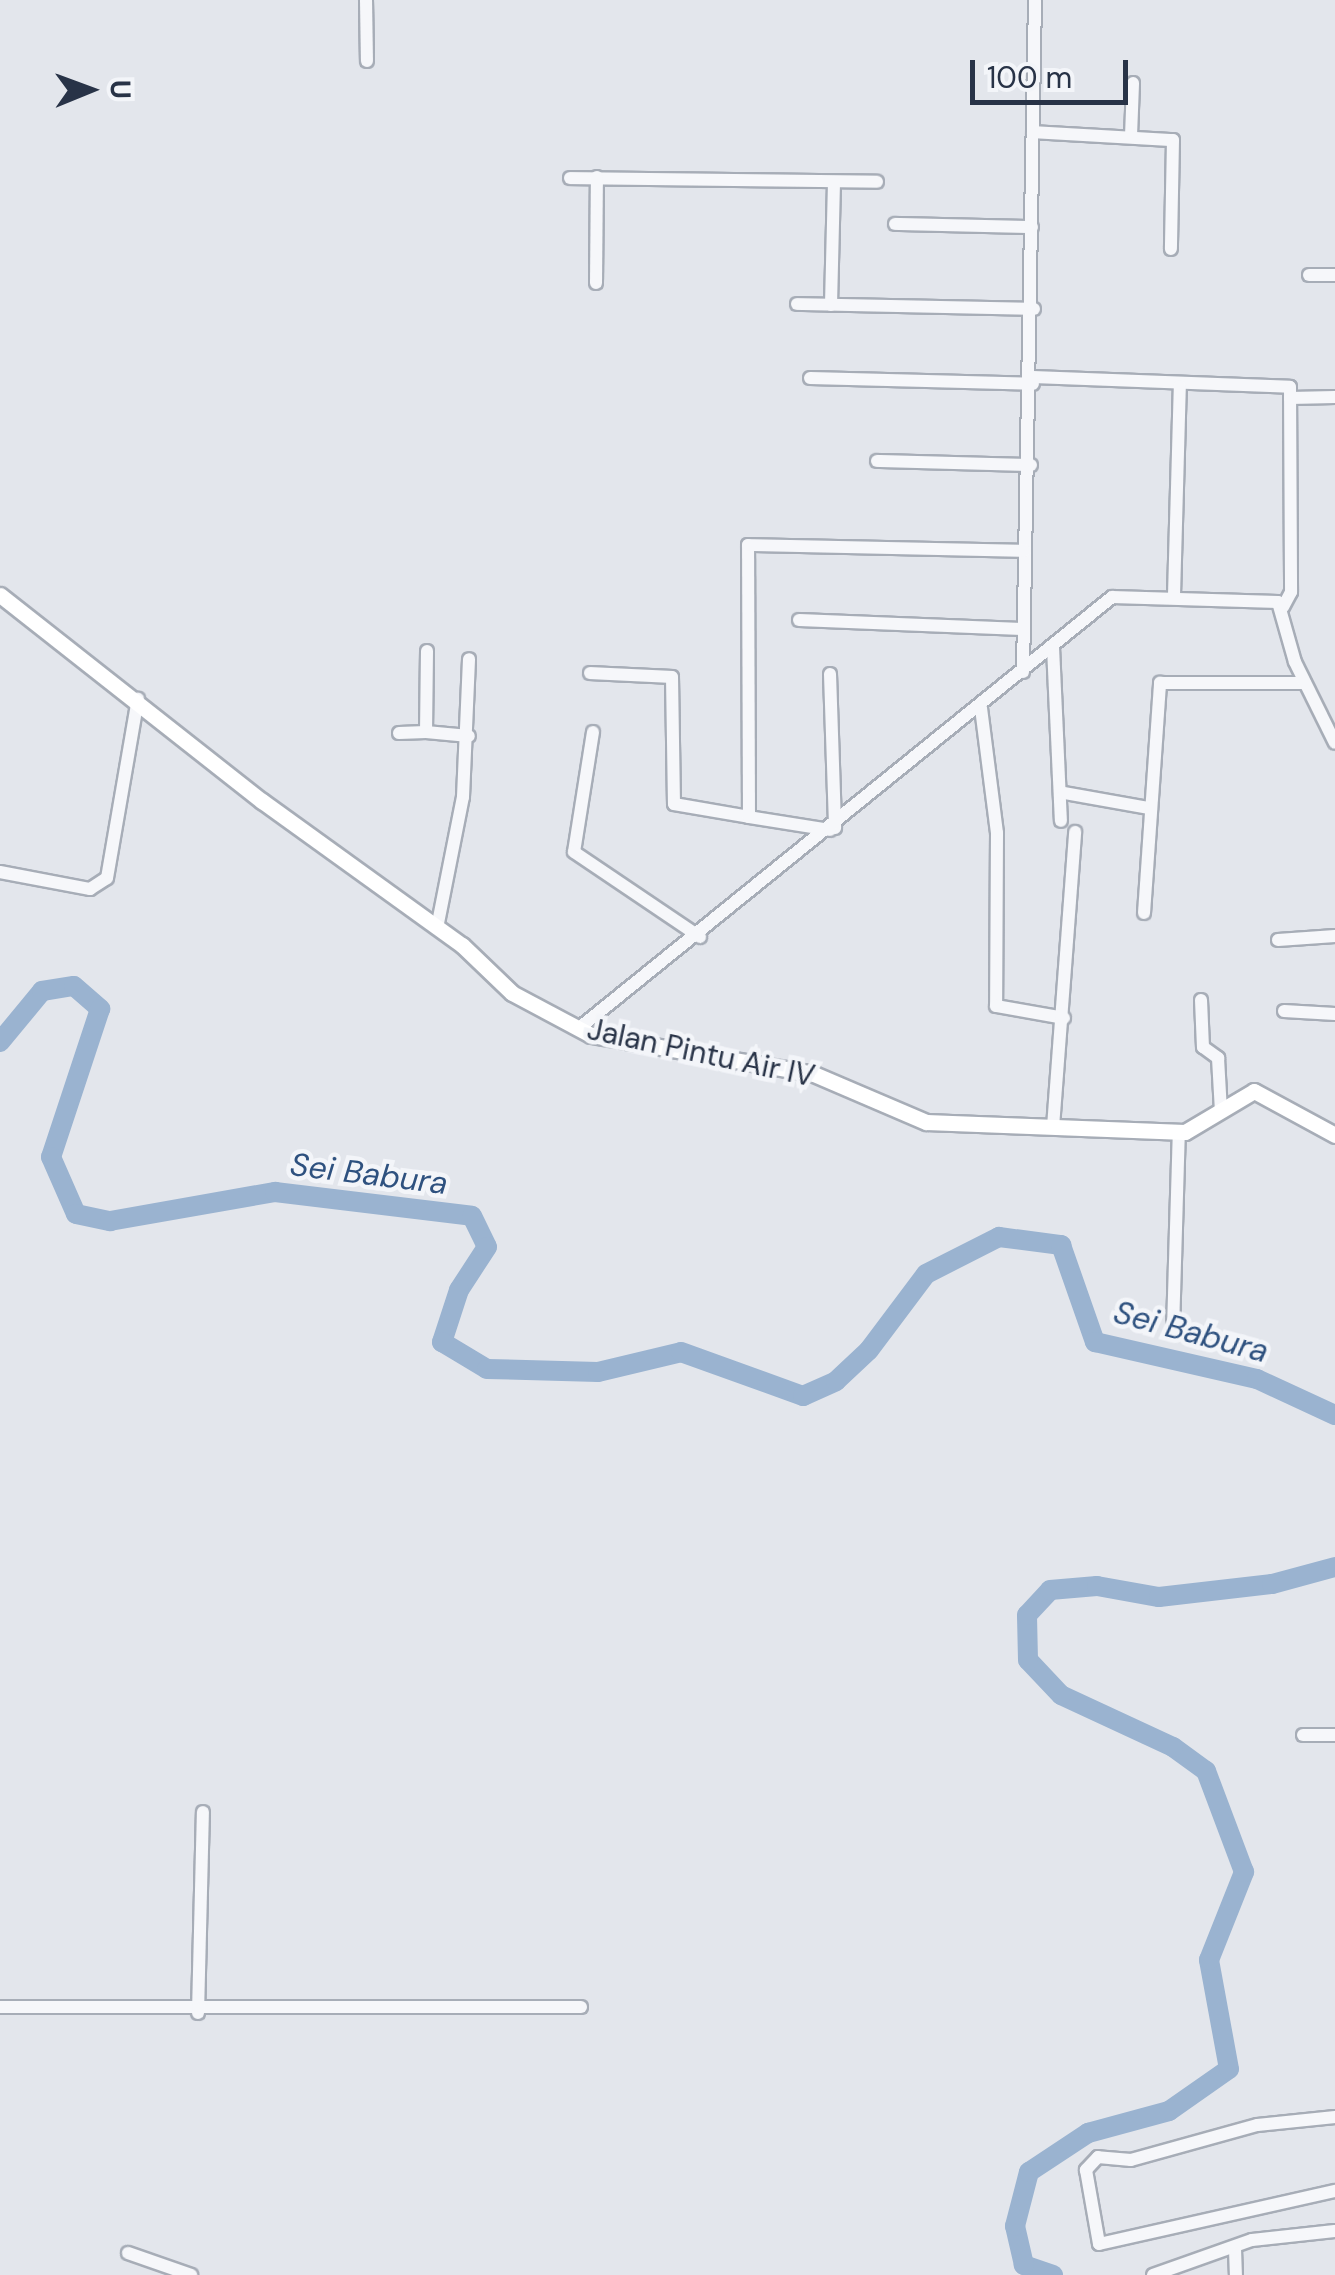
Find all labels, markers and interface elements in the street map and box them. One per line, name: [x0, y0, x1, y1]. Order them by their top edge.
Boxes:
north arrow: [40, 40, 140, 140]
scale bar: [975, 40, 1132, 102]
text: 100 m: [987, 58, 1072, 97]
text: U: [102, 80, 139, 99]
street label: Jalan Pintu Air IV: [584, 1011, 818, 1095]
water label: Sei Babura: [288, 1145, 450, 1203]
water label: Sei Babura: [1110, 1293, 1272, 1371]

